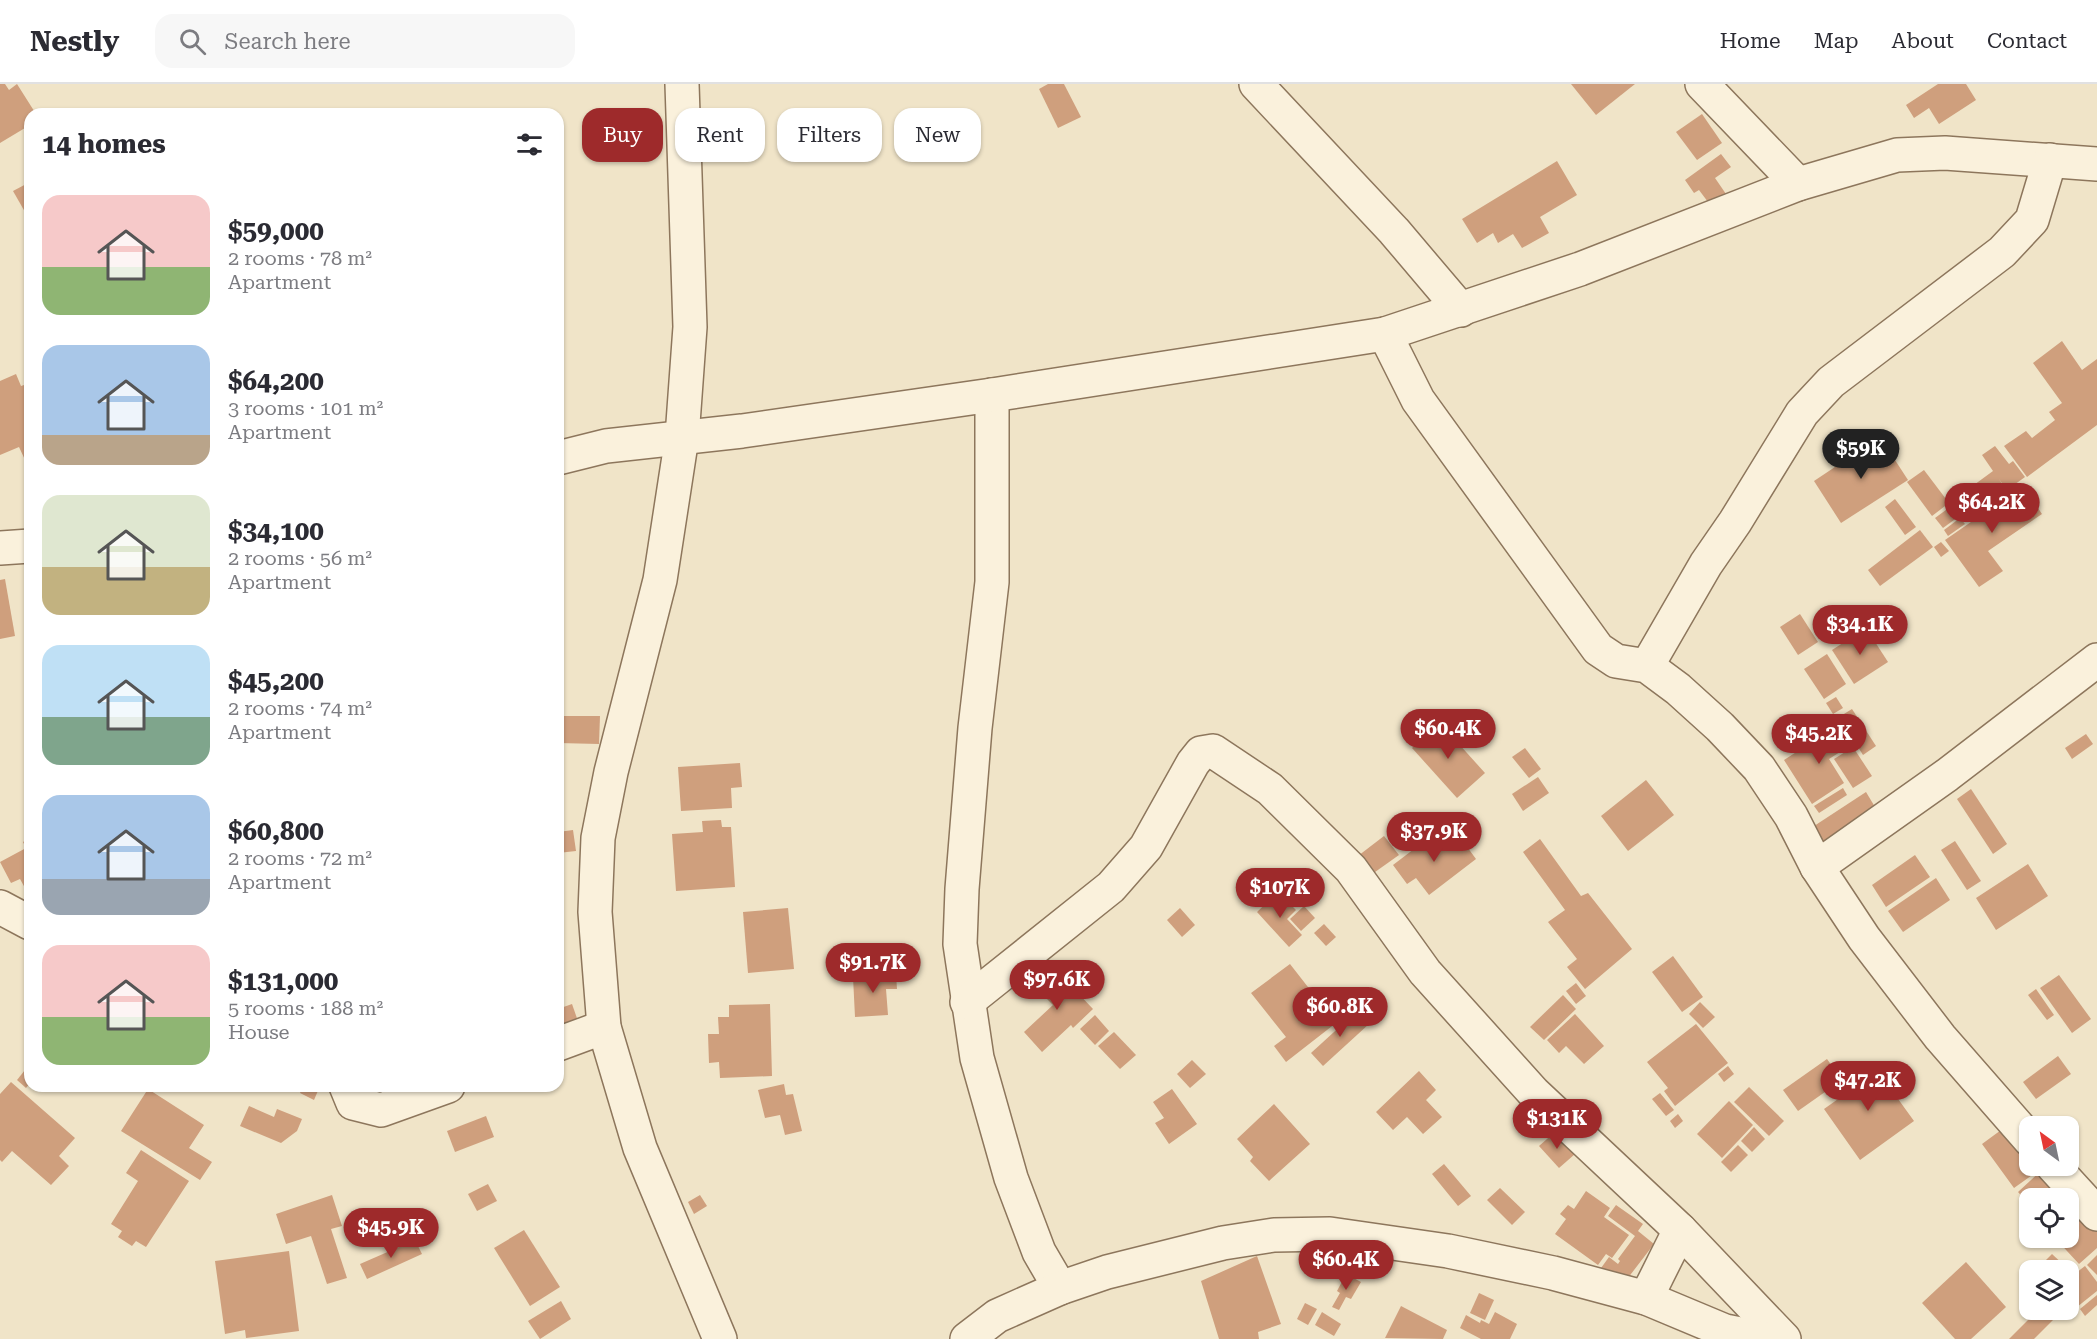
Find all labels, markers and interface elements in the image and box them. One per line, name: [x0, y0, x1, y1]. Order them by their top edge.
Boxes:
search box: [155, 14, 575, 68]
text: Nestly: [30, 25, 119, 58]
icon: search: [176, 25, 209, 58]
text: Search here: [224, 29, 351, 54]
text: Home: [1720, 29, 1781, 53]
text: Map: [1814, 29, 1859, 53]
text: About: [1892, 29, 1954, 53]
text: Contact: [1987, 29, 2067, 53]
chip: Buy: [582, 108, 663, 162]
chip: Rent: [675, 108, 765, 162]
chip: Filters: [777, 108, 882, 162]
chip: New: [894, 108, 981, 162]
icon: filters: [513, 128, 546, 161]
text: 14 homes: [42, 129, 166, 159]
text: $59,000: [228, 216, 324, 246]
icon: home: [90, 219, 162, 291]
text: 2 rooms · 78 m²: [228, 246, 372, 270]
text: Apartment: [228, 270, 331, 294]
text: $64,200: [228, 366, 324, 396]
icon: home: [90, 369, 162, 441]
text: 3 rooms · 101 m²: [228, 396, 383, 420]
text: Apartment: [228, 420, 331, 444]
pin: $59K: [1825, 429, 1897, 480]
text: $59K: [1836, 436, 1886, 460]
pin: $64.2K: [1943, 483, 2041, 534]
text: $64.2K: [1959, 490, 2025, 514]
text: $34,100: [228, 516, 324, 546]
icon: home: [90, 519, 162, 591]
text: 2 rooms · 56 m²: [228, 546, 372, 570]
text: Apartment: [228, 570, 331, 594]
pin: $34.1K: [1811, 605, 1909, 656]
text: $34.1K: [1827, 612, 1893, 636]
text: $45,200: [228, 666, 324, 696]
icon: home: [90, 669, 162, 741]
text: 2 rooms · 74 m²: [228, 696, 372, 720]
pin: $60.4K: [1399, 709, 1497, 760]
pin: $45.2K: [1770, 714, 1868, 765]
text: $60.4K: [1415, 716, 1481, 740]
text: Apartment: [228, 720, 331, 744]
text: $45.2K: [1786, 721, 1852, 745]
pin: $37.9K: [1385, 812, 1483, 863]
text: $60,800: [228, 816, 324, 846]
icon: home: [90, 819, 162, 891]
text: $37.9K: [1401, 819, 1467, 843]
text: 2 rooms · 72 m²: [228, 846, 372, 870]
pin: $107K: [1238, 868, 1322, 919]
text: Apartment: [228, 870, 331, 894]
text: $107K: [1250, 875, 1310, 899]
pin: $91.7K: [824, 943, 922, 994]
text: $91.7K: [840, 950, 906, 974]
pin: $97.6K: [1008, 960, 1106, 1011]
text: $131,000: [228, 966, 338, 996]
text: $97.6K: [1024, 967, 1090, 991]
icon: home: [90, 969, 162, 1041]
pin: $60.8K: [1291, 987, 1389, 1038]
text: $60.8K: [1307, 994, 1373, 1018]
text: 5 rooms · 188 m²: [228, 996, 383, 1020]
text: House: [228, 1020, 290, 1044]
pin: $47.2K: [1819, 1061, 1917, 1112]
text: $47.2K: [1835, 1068, 1901, 1092]
pin: $131K: [1515, 1099, 1599, 1150]
text: $131K: [1527, 1106, 1587, 1130]
north arrow: [2019, 1116, 2079, 1176]
map controls: [2019, 1116, 2079, 1320]
button: locate: [2019, 1188, 2079, 1248]
pin: $45.9K: [342, 1208, 440, 1259]
text: $45.9K: [358, 1215, 424, 1239]
pin: $60.4K: [1297, 1240, 1395, 1291]
text: $60.4K: [1313, 1247, 1379, 1271]
button: layers: [2019, 1260, 2079, 1320]

